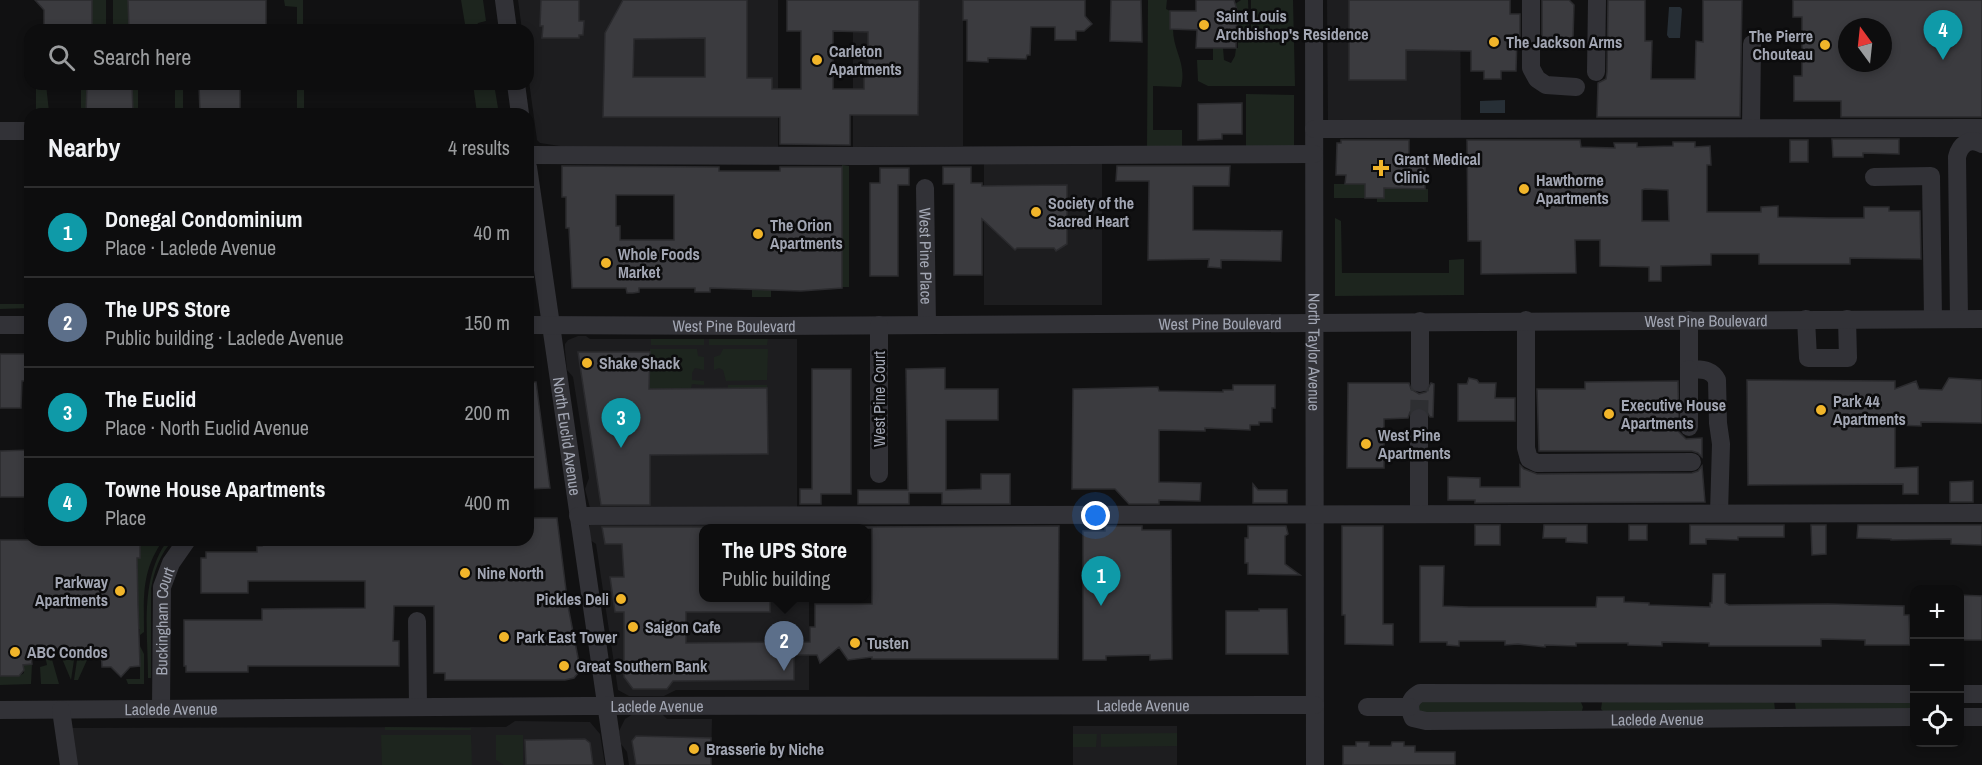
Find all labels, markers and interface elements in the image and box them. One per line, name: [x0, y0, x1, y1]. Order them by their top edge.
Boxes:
place label: Saint Louis Archbishop's Residence: [1216, 5, 1369, 45]
pin: 4: [1924, 10, 1962, 60]
marker: Saint Louis Archbishop's Residence: [1197, 18, 1211, 32]
north arrow: [1838, 18, 1892, 72]
search box: [24, 24, 534, 90]
place label: The Pierre Chouteau: [1749, 25, 1813, 65]
place label: The Jackson Arms: [1506, 31, 1622, 53]
marker: The Jackson Arms: [1487, 35, 1501, 49]
marker: The Pierre Chouteau: [1818, 38, 1832, 52]
place label: Carleton Apartments: [829, 40, 902, 80]
icon: search: [45, 41, 78, 74]
text: Search here: [93, 42, 191, 72]
marker: Carleton Apartments: [810, 53, 824, 67]
text: Nearby: [48, 130, 120, 165]
text: 4 results: [448, 134, 510, 161]
place label: Grant Medical Clinic: [1394, 148, 1481, 188]
marker: Grant Medical Clinic: [1372, 159, 1390, 177]
place label: Hawthorne Apartments: [1536, 169, 1609, 209]
marker: Hawthorne Apartments: [1517, 182, 1531, 196]
place label: Society of the Sacred Heart: [1048, 192, 1134, 232]
text: Donegal Condominium: [105, 204, 302, 234]
marker: Society of the Sacred Heart: [1029, 205, 1043, 219]
street label: West Pine Place: [914, 207, 938, 305]
place label: The Orion Apartments: [770, 214, 843, 254]
text: 1: [63, 219, 72, 246]
text: 40 m: [474, 219, 510, 246]
marker: The Orion Apartments: [751, 227, 765, 241]
text: Place · Laclede Avenue: [105, 234, 276, 261]
place label: Whole Foods Market: [618, 243, 700, 283]
marker: Whole Foods Market: [599, 256, 613, 270]
street label: North Taylor Avenue: [1303, 293, 1326, 411]
text: The UPS Store: [105, 294, 230, 324]
text: 2: [63, 309, 72, 336]
text: 150 m: [464, 309, 510, 336]
street label: West Pine Boulevard: [1644, 309, 1768, 332]
street label: West Pine Boulevard: [1158, 312, 1282, 335]
street label: West Pine Boulevard: [672, 315, 796, 337]
text: Public building · Laclede Avenue: [105, 324, 344, 351]
street label: West Pine Court: [868, 351, 890, 447]
place label: Shake Shack: [599, 352, 681, 374]
marker: Shake Shack: [580, 356, 594, 370]
street label: North Euclid Avenue: [548, 375, 587, 497]
text: The Euclid: [105, 384, 196, 414]
place label: Park 44 Apartments: [1833, 390, 1906, 430]
place label: Executive House Apartments: [1621, 394, 1726, 434]
pin: 3: [602, 398, 640, 448]
text: 3: [63, 399, 72, 426]
text: 200 m: [464, 399, 510, 426]
marker: Park 44 Apartments: [1814, 403, 1828, 417]
marker: Executive House Apartments: [1602, 407, 1616, 421]
text: Place · North Euclid Avenue: [105, 414, 309, 441]
place label: West Pine Apartments: [1378, 424, 1451, 464]
marker: West Pine Apartments: [1359, 437, 1373, 451]
text: Towne House Apartments: [105, 474, 326, 504]
text: 4: [63, 489, 72, 516]
text: 400 m: [464, 489, 510, 516]
your location: [1081, 501, 1110, 530]
text: Place: [105, 504, 146, 531]
popup: [699, 524, 870, 602]
text: The UPS Store: [722, 535, 847, 565]
pin: 1: [1082, 556, 1120, 606]
place label: Nine North: [477, 562, 544, 584]
street label: Buckingham Court: [150, 564, 180, 675]
text: Public building: [722, 565, 830, 592]
marker: Nine North: [458, 566, 472, 580]
place label: Parkway Apartments: [35, 571, 109, 611]
marker: Parkway Apartments: [113, 584, 127, 598]
map controls: [1910, 585, 1964, 747]
button: +: [1910, 585, 1964, 639]
place label: Pickles Deli: [536, 588, 609, 610]
marker: Pickles Deli: [614, 592, 628, 606]
place label: Saigon Cafe: [645, 616, 721, 638]
marker: Saigon Cafe: [626, 620, 640, 634]
pin: 2: [764, 622, 804, 671]
place label: Park East Tower: [516, 626, 618, 648]
marker: Park East Tower: [497, 630, 511, 644]
place label: Tusten: [867, 632, 909, 654]
marker: Tusten: [848, 636, 862, 650]
button: −: [1910, 639, 1964, 693]
place label: ABC Condos: [27, 641, 108, 663]
marker: ABC Condos: [8, 645, 22, 659]
place label: Great Southern Bank: [576, 655, 708, 677]
marker: Great Southern Bank: [557, 659, 571, 673]
button: locate: [1910, 693, 1964, 747]
street label: Laclede Avenue: [1096, 694, 1190, 716]
street label: Laclede Avenue: [610, 695, 704, 717]
street label: Laclede Avenue: [124, 698, 218, 720]
street label: Laclede Avenue: [1611, 708, 1704, 730]
place label: Brasserie by Niche: [706, 738, 824, 760]
marker: Brasserie by Niche: [687, 742, 701, 756]

